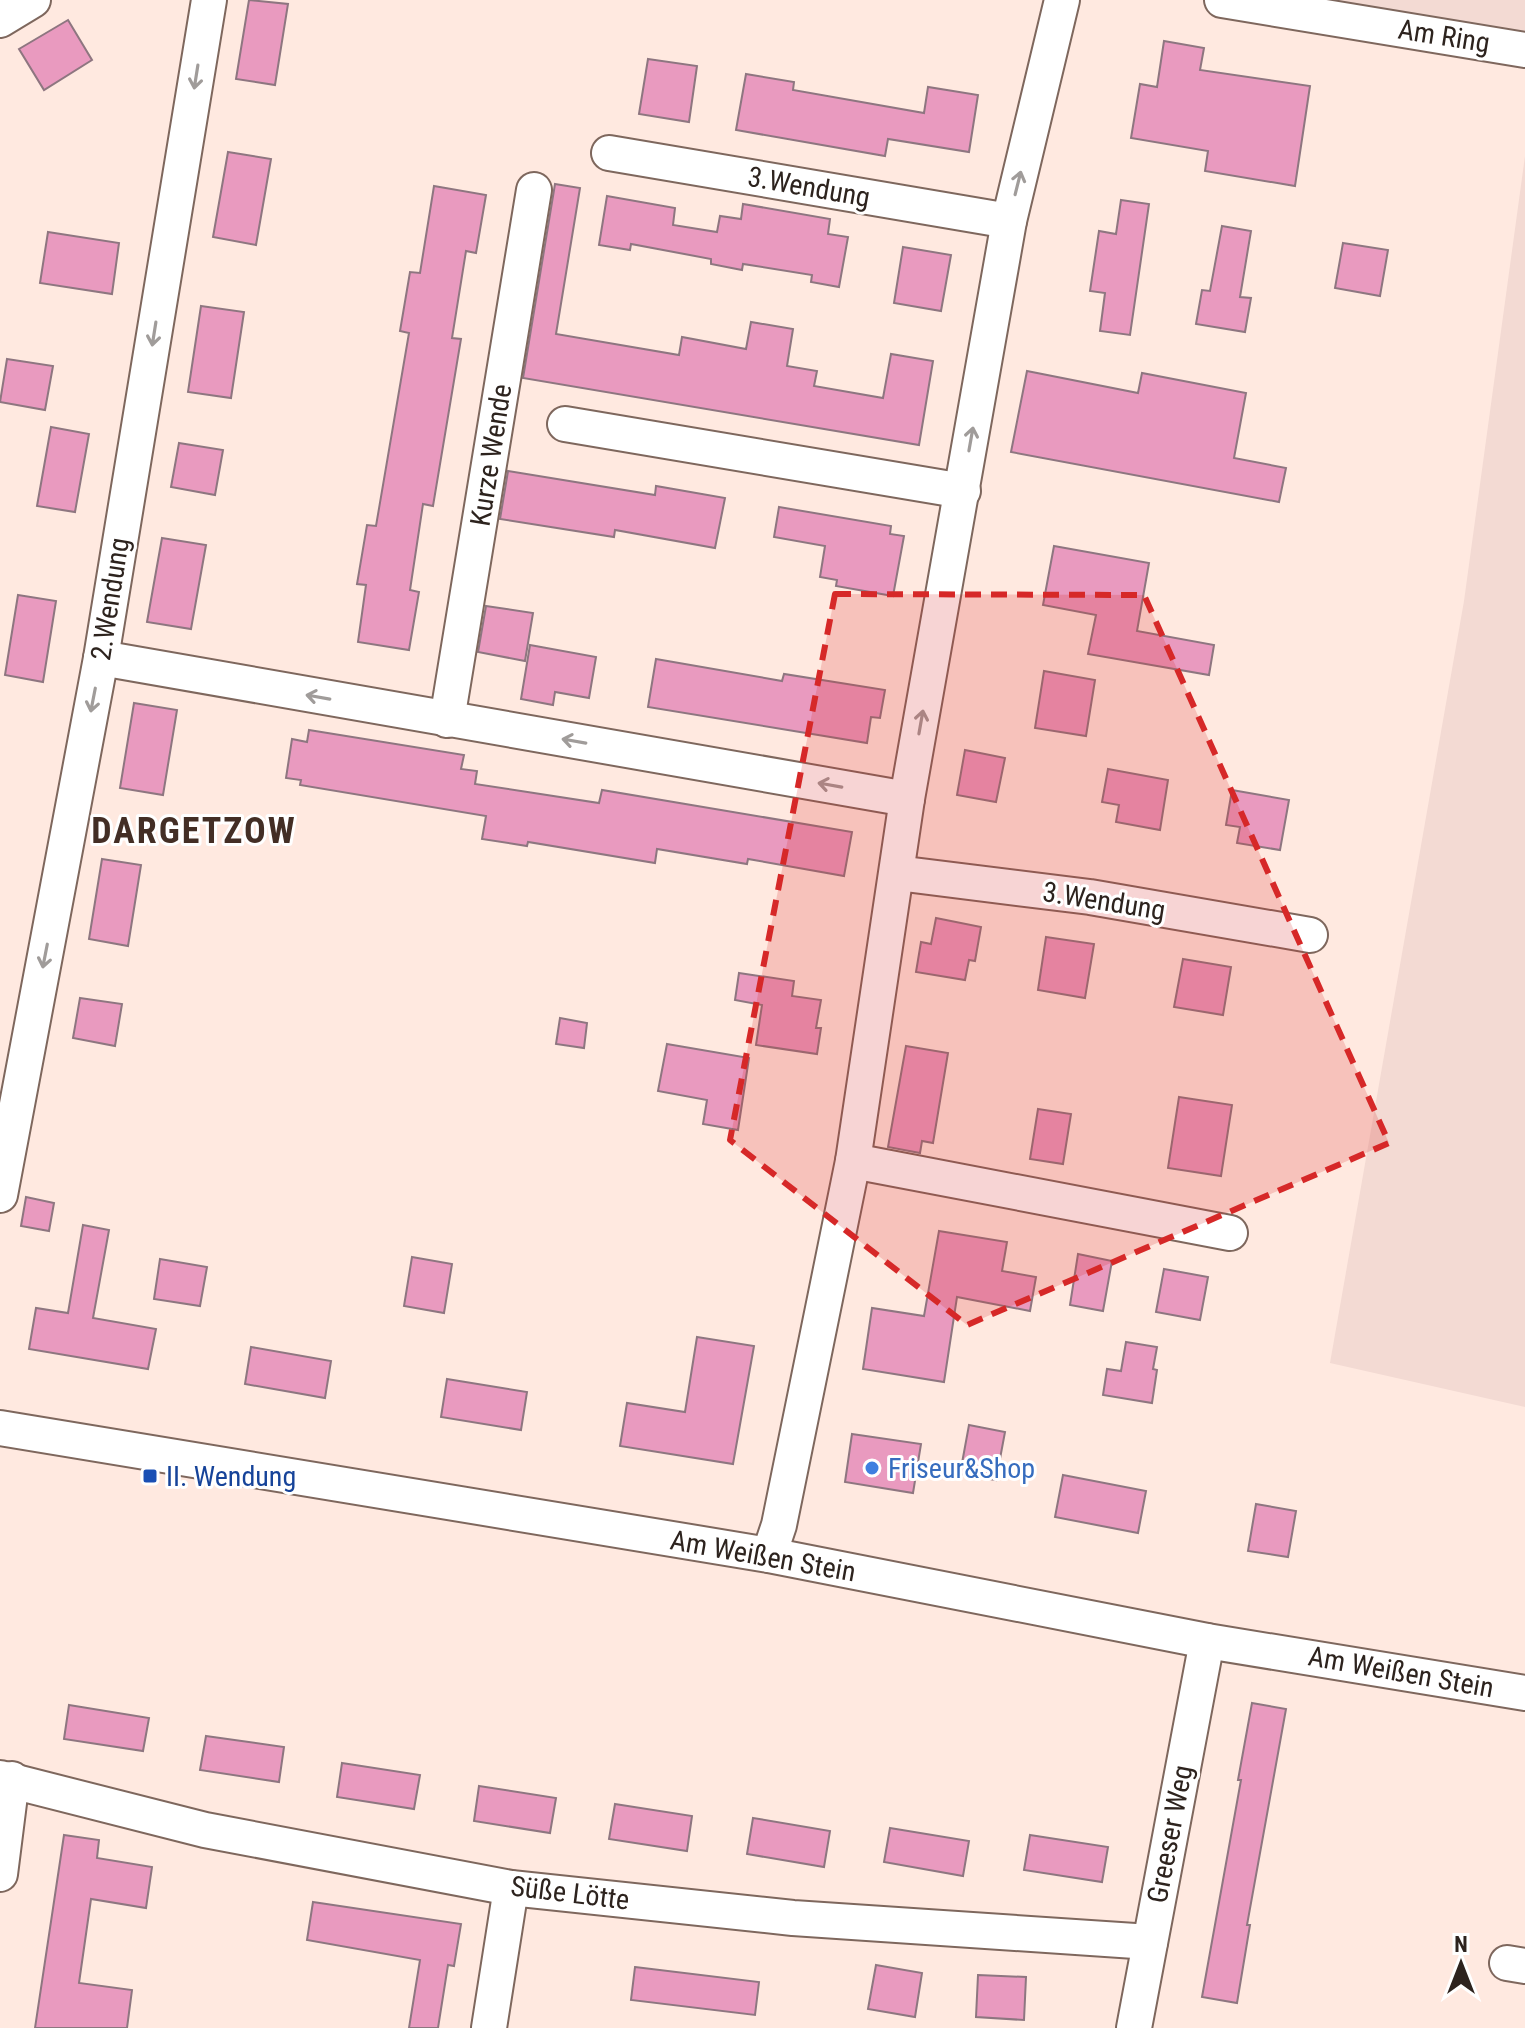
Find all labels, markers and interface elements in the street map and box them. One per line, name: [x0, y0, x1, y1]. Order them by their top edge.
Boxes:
street label: Am Ring: [1396, 12, 1492, 60]
one-way arrow: [188, 64, 203, 89]
street label: 3.Wendung: [745, 160, 873, 214]
one-way arrow: [1011, 171, 1026, 197]
one-way arrow: [146, 320, 161, 346]
street label: Kurze Wende: [463, 382, 519, 528]
one-way arrow: [965, 427, 980, 452]
street label: 2.Wendung: [84, 535, 136, 663]
one-way arrow: [84, 687, 99, 713]
one-way arrow: [306, 688, 331, 703]
one-way arrow: [914, 710, 929, 736]
one-way arrow: [562, 733, 587, 748]
one-way arrow: [818, 777, 843, 792]
district label: DARGETZOW: [91, 810, 297, 852]
street label: 3.Wendung: [1040, 875, 1168, 927]
one-way arrow: [36, 943, 51, 968]
place label: Friseur&Shop: [888, 1452, 1035, 1485]
marker: Friseur&Shop: [863, 1459, 881, 1477]
place label: II. Wendung: [166, 1460, 296, 1493]
marker: II. Wendung: [141, 1467, 159, 1485]
street label: Am Weißen Stein: [668, 1523, 858, 1589]
street label: Am Weißen Stein: [1306, 1639, 1496, 1705]
street label: Greeser Weg: [1140, 1762, 1200, 1906]
street label: Süße Lötte: [509, 1869, 631, 1917]
north arrow: [1421, 1924, 1501, 2004]
text: N: [1454, 1932, 1468, 1957]

